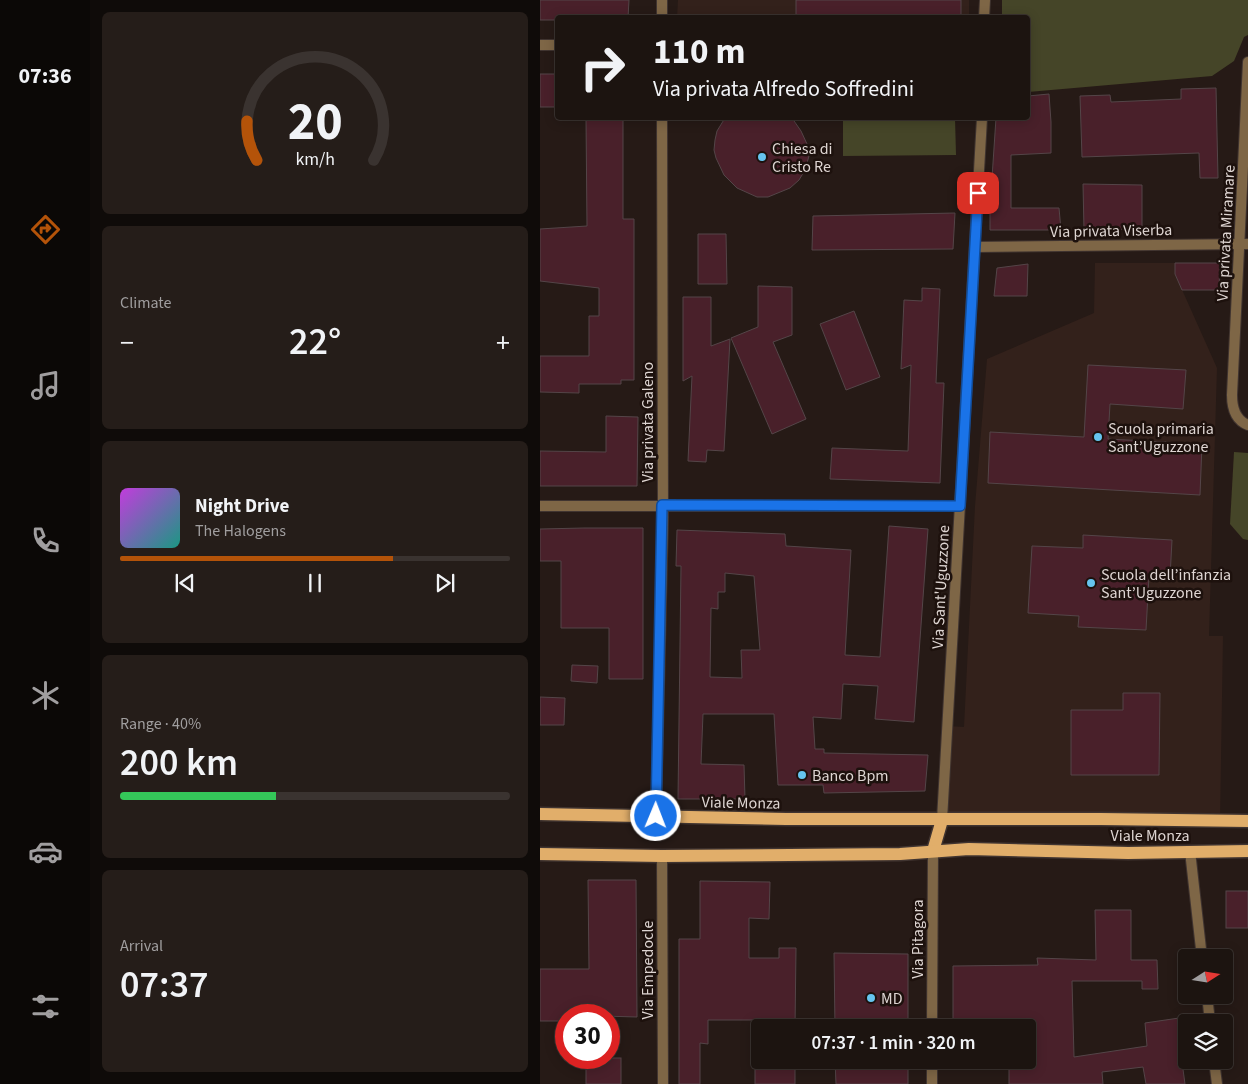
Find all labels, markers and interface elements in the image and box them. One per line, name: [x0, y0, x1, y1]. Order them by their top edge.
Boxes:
text: 110 m: [653, 27, 745, 77]
icon: right: [570, 35, 635, 100]
text: 07:36: [18, 60, 72, 92]
text: Via privata Alfredo Soffredini: [653, 73, 914, 105]
text: 20: [288, 86, 342, 160]
place label: Chiesa di Cristo Re: [772, 138, 833, 178]
text: km/h: [295, 147, 335, 172]
marker: Chiesa di Cristo Re: [756, 151, 768, 163]
street label: Via privata Miramare: [1211, 164, 1241, 302]
pin: [957, 172, 999, 214]
icon: arrive: [964, 179, 992, 207]
icon: directions: [28, 212, 63, 247]
street label: Via privata Viserba: [1050, 219, 1172, 243]
text: Climate: [120, 292, 171, 314]
text: 22°: [289, 315, 341, 369]
text: −: [120, 323, 134, 363]
text: +: [496, 323, 510, 363]
street label: Via privata Galeno: [637, 362, 659, 482]
icon: music: [28, 368, 63, 403]
place label: Scuola primaria Sant’Uguzzone: [1108, 418, 1214, 458]
marker: Scuola primaria Sant’Uguzzone: [1092, 431, 1104, 443]
text: Night Drive: [195, 493, 289, 520]
text: The Halogens: [195, 520, 286, 542]
icon: phone: [28, 523, 63, 558]
street label: Via Sant'Uguzzone: [927, 525, 955, 650]
place label: Scuola dell’infanzia Sant’Uguzzone: [1101, 564, 1231, 604]
icon: previous: [171, 569, 199, 597]
icon: pause: [301, 569, 329, 597]
icon: next: [431, 569, 459, 597]
marker: Scuola dell’infanzia Sant’Uguzzone: [1085, 577, 1097, 589]
icon: climate: [28, 678, 63, 713]
text: Range · 40%: [120, 713, 201, 735]
text: 200 km: [120, 736, 238, 790]
place label: Banco Bpm: [812, 765, 889, 787]
marker: Banco Bpm: [796, 769, 808, 781]
position arrow: [629, 789, 681, 841]
street label: Viale Monza: [701, 791, 781, 815]
street label: Viale Monza: [1110, 825, 1190, 847]
icon: car: [28, 834, 63, 869]
street label: Via Pitagora: [907, 899, 929, 979]
street label: Via Empedocle: [637, 921, 659, 1019]
text: Arrival: [120, 935, 163, 957]
north arrow: [1178, 949, 1232, 1004]
map controls: [1178, 949, 1233, 1069]
text: 07:37: [120, 958, 208, 1012]
place label: MD: [881, 988, 903, 1010]
icon: filters: [28, 989, 63, 1024]
marker: MD: [865, 992, 877, 1004]
speed limit sign: 30: [555, 1004, 620, 1069]
button: layers: [1178, 1014, 1233, 1069]
text: 07:37 · 1 min · 320 m: [811, 1030, 976, 1057]

